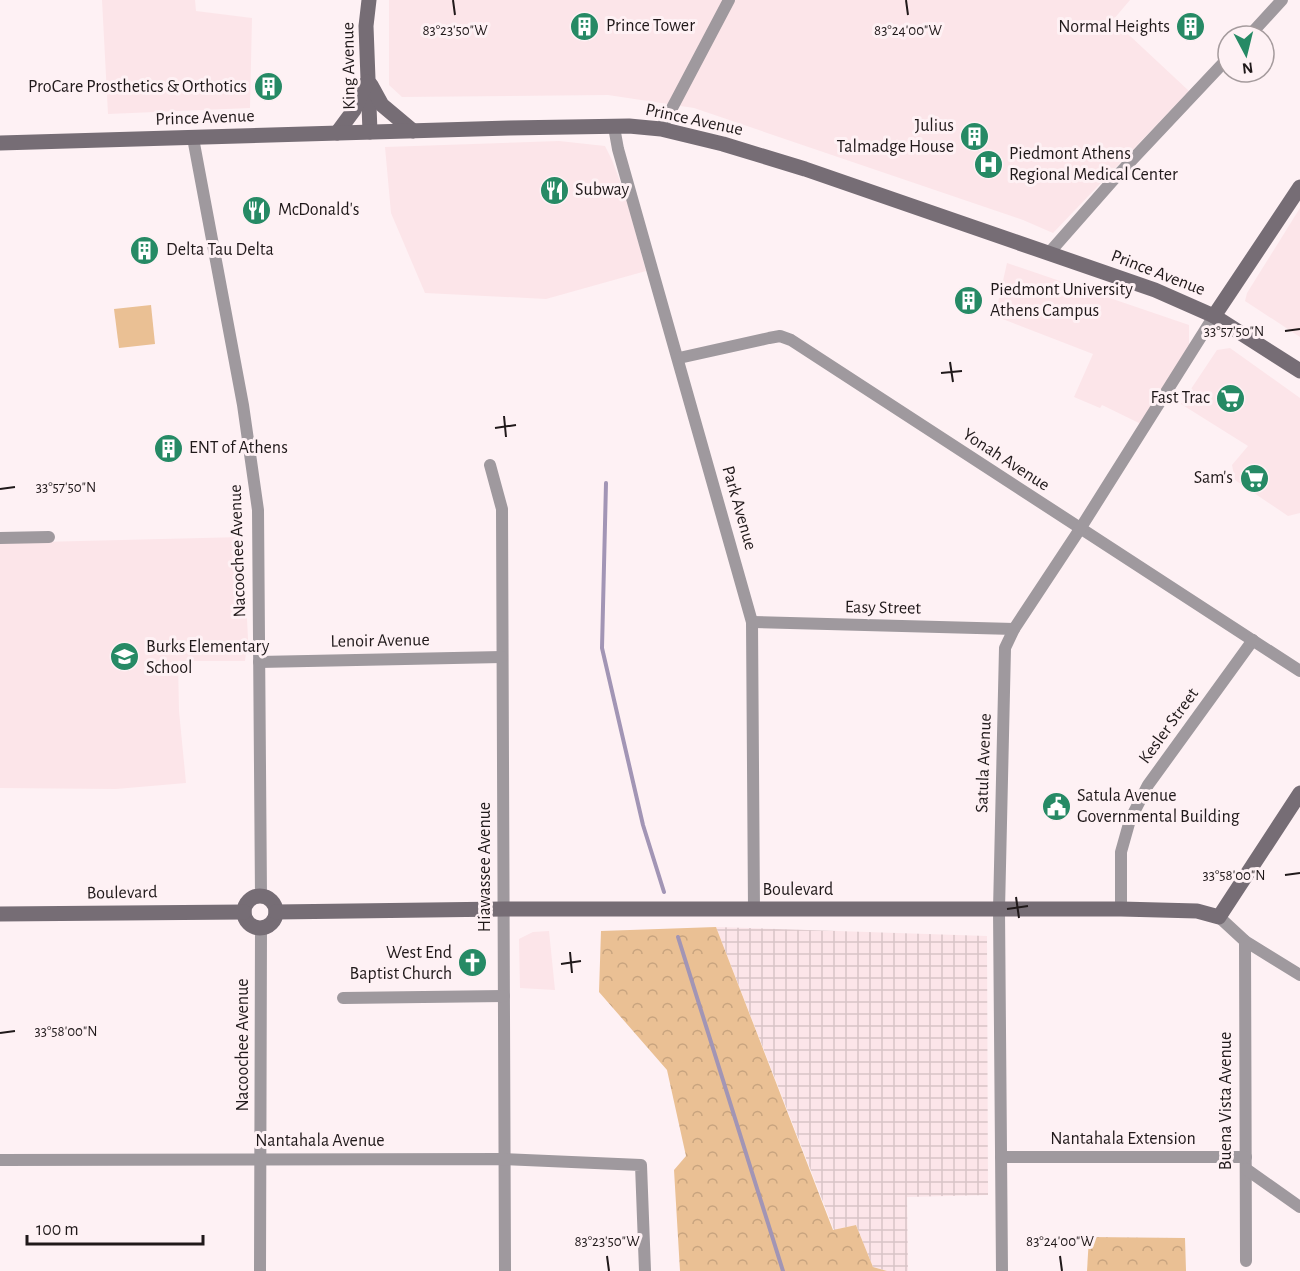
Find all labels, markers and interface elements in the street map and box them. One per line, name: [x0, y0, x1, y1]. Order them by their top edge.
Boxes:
building icon: Prince Tower: [569, 10, 601, 42]
building icon: Normal Heights: [1175, 11, 1207, 43]
place label: Prince Tower: [606, 17, 695, 35]
place label: Normal Heights: [1058, 18, 1170, 36]
street label: King Avenue: [339, 22, 359, 110]
text: 83°23'50"W: [422, 23, 488, 38]
text: 83°24'00"W: [874, 23, 943, 38]
north arrow: [1216, 24, 1276, 84]
text: N: [1241, 59, 1254, 77]
building icon: ProCare Prosthetics & Orthotics: [252, 71, 284, 103]
place label: ProCare Prosthetics & Orthotics: [28, 78, 247, 96]
street label: Prince Avenue: [644, 101, 744, 139]
street label: Prince Avenue: [155, 107, 255, 129]
place label: Julius Talmadge House: [837, 117, 954, 156]
building icon: Julius Talmadge House: [959, 120, 991, 152]
place label: Piedmont Athens Regional Medical Center: [1009, 145, 1178, 184]
hospital icon: Piedmont Athens Regional Medical Center: [972, 148, 1004, 180]
restaurant icon: Subway: [538, 174, 570, 206]
place label: Subway: [575, 181, 630, 199]
restaurant icon: McDonald's: [241, 194, 273, 226]
place label: McDonald's: [278, 201, 360, 219]
building icon: Delta Tau Delta: [129, 234, 161, 266]
place label: Delta Tau Delta: [166, 241, 274, 259]
street label: Prince Avenue: [1108, 247, 1208, 299]
place label: Piedmont University Athens Campus: [990, 281, 1133, 320]
building icon: Piedmont University Athens Campus: [953, 284, 985, 316]
text: 33°57'50"N: [1204, 324, 1264, 339]
supermarket icon: Fast Trac: [1215, 382, 1247, 414]
place label: Fast Trac: [1150, 389, 1210, 407]
street label: Yonah Avenue: [959, 425, 1053, 495]
building icon: ENT of Athens: [152, 432, 184, 464]
place label: ENT of Athens: [189, 439, 288, 457]
supermarket icon: Sam's: [1238, 462, 1270, 494]
street label: Park Avenue: [718, 464, 760, 552]
place label: Sam's: [1194, 469, 1233, 487]
text: 33°57'50"N: [36, 480, 96, 495]
street label: Nacoochee Avenue: [227, 484, 249, 618]
street label: Easy Street: [845, 598, 922, 618]
street label: Lenoir Avenue: [330, 631, 430, 651]
place label: Burks Elementary School: [146, 638, 270, 677]
school or university icon: Burks Elementary School: [109, 641, 141, 673]
street label: Kesler Street: [1136, 685, 1202, 767]
street label: Satula Avenue: [973, 713, 995, 813]
place label: Satula Avenue Governmental Building: [1077, 787, 1240, 826]
public building icon: Satula Avenue Governmental Building: [1040, 790, 1072, 822]
street label: Hiawassee Avenue: [476, 802, 494, 932]
text: 33°58'00"N: [1203, 868, 1265, 883]
street label: Boulevard: [763, 881, 833, 899]
street label: Boulevard: [86, 883, 158, 903]
place label: West End Baptist Church: [350, 944, 452, 983]
church icon: West End Baptist Church: [457, 947, 489, 979]
street label: Nacoochee Avenue: [234, 978, 252, 1112]
text: 33°58'00"N: [35, 1024, 97, 1039]
street label: Buena Vista Avenue: [1217, 1032, 1235, 1170]
street label: Nantahala Extension: [1050, 1130, 1196, 1148]
street label: Nantahala Avenue: [255, 1132, 385, 1150]
scale bar: [27, 1208, 202, 1246]
text: 100 m: [36, 1221, 79, 1239]
text: 83°23'50"W: [574, 1234, 640, 1249]
text: 83°24'00"W: [1026, 1234, 1095, 1249]

